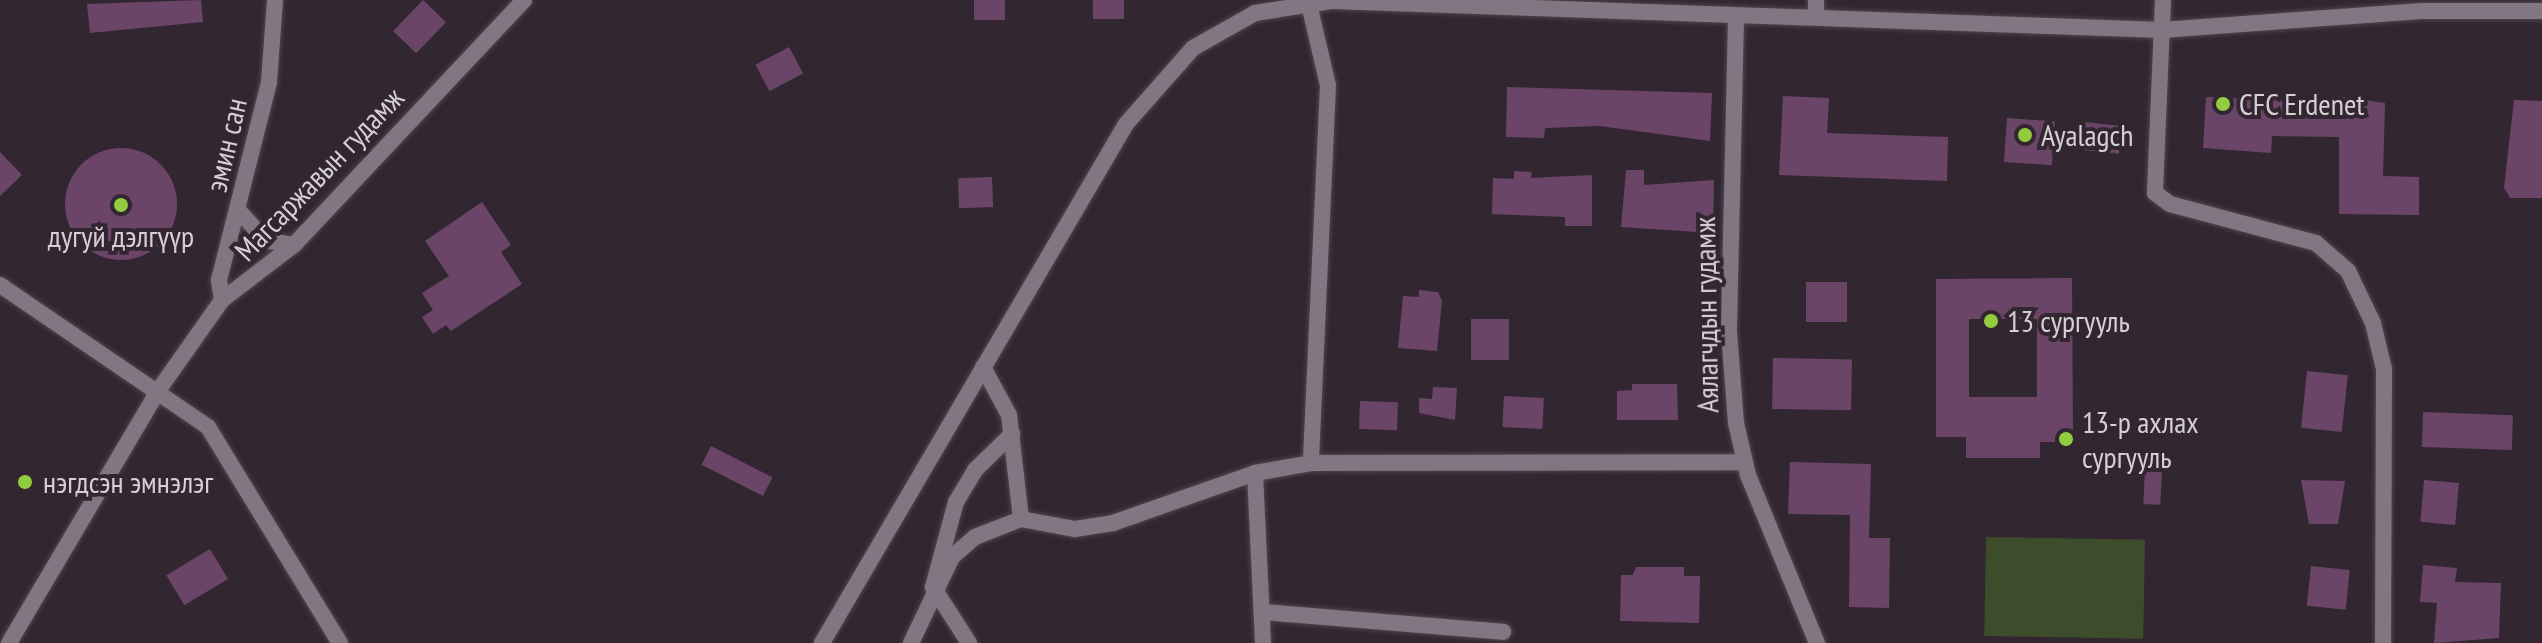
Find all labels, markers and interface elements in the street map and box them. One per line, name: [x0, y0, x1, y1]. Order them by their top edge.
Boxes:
street label: Магсаржавын гудамж: [227, 80, 411, 268]
place label: CFC Erdenet: [2239, 86, 2366, 122]
street label: эмин сан: [198, 95, 254, 195]
marker: CFC Erdenet: [2214, 95, 2232, 113]
place label: Ayalagch: [2041, 117, 2133, 153]
marker: Ayalagch: [2016, 126, 2034, 144]
marker: дугуй дэлгүүр: [112, 196, 130, 214]
street label: Аялагчдын гудамж: [1686, 217, 1726, 413]
place label: дугуй дэлгүүр: [48, 218, 194, 254]
place label: 13 сургууль: [2007, 303, 2130, 339]
marker: 13 сургууль: [1982, 312, 2000, 330]
place label: 13-р ахлах сургууль: [2082, 404, 2199, 474]
marker: 13-р ахлах сургууль: [2057, 430, 2075, 448]
place label: нэгдсэн эмнэлэг: [43, 464, 213, 500]
marker: нэгдсэн эмнэлэг: [14, 471, 36, 493]

